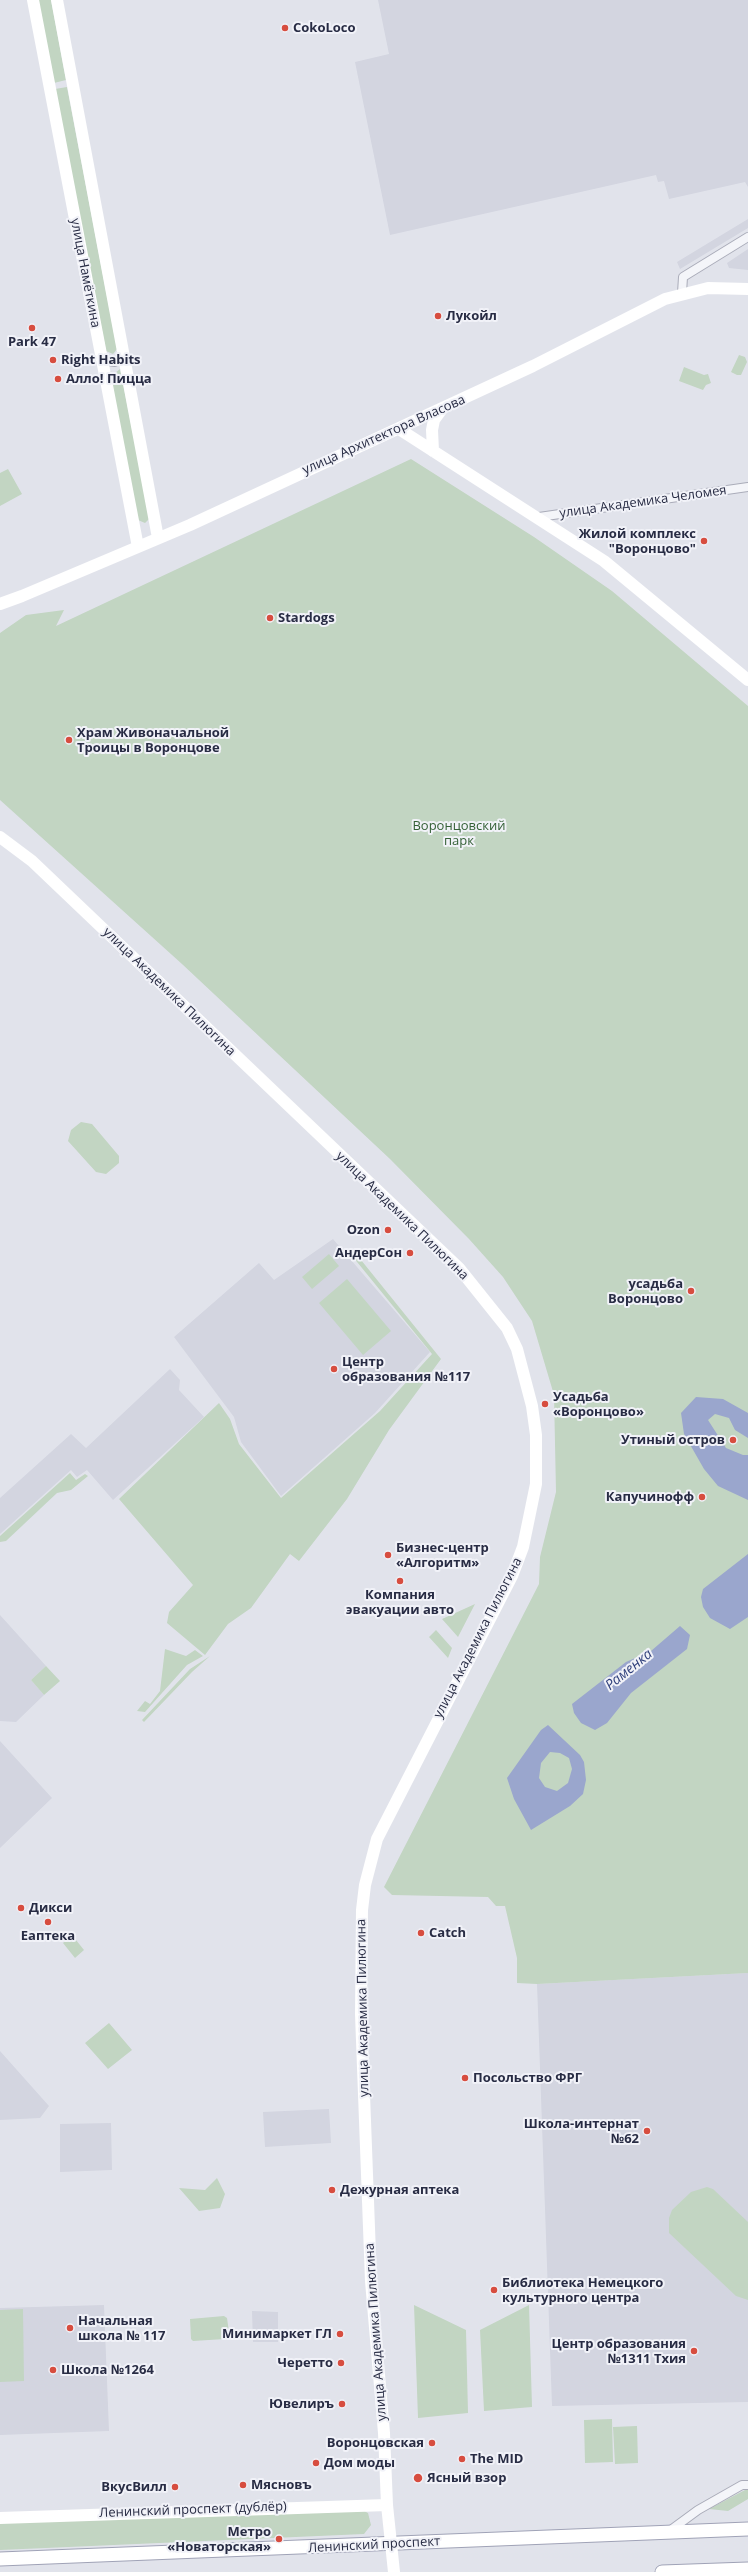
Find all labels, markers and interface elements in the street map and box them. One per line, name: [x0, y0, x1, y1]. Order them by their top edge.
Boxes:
place label: CokoLoco: [293, 20, 356, 36]
marker: CokoLoco: [280, 23, 290, 33]
street label: улица Намёткина: [67, 217, 103, 329]
place label: Лукойл: [446, 308, 497, 324]
marker: Лукойл: [433, 311, 443, 321]
marker: Park 47: [27, 323, 37, 333]
place label: Park 47: [8, 334, 56, 350]
place label: Right Habits: [61, 352, 141, 368]
marker: Right Habits: [48, 355, 58, 365]
place label: Алло! Пицца: [66, 371, 152, 387]
marker: Алло! Пицца: [53, 374, 63, 384]
street label: улица Архитектора Власова: [300, 392, 468, 478]
street label: улица Академика Челомея: [558, 483, 728, 521]
place label: Жилой комплекс "Воронцово": [579, 526, 696, 557]
marker: Жилой комплекс "Воронцово": [699, 536, 709, 546]
place label: Stardogs: [278, 610, 335, 626]
marker: Stardogs: [265, 613, 275, 623]
place label: Храм Живоначальной Троицы в Воронцове: [77, 725, 229, 756]
marker: Храм Живоначальной Троицы в Воронцове: [64, 735, 74, 745]
park label: Воронцовский парк: [412, 818, 506, 849]
street label: улица Академика Пилюгина: [99, 924, 239, 1060]
street label: улица Академика Пилюгина: [332, 1148, 472, 1284]
place label: Ozon: [347, 1222, 380, 1238]
marker: Ozon: [383, 1225, 393, 1235]
place label: АндерСон: [335, 1245, 402, 1261]
marker: АндерСон: [405, 1248, 415, 1258]
place label: усадьба Воронцово: [608, 1276, 683, 1307]
marker: усадьба Воронцово: [686, 1286, 696, 1296]
place label: Центр образования №117: [342, 1354, 470, 1385]
marker: Центр образования №117: [329, 1364, 339, 1374]
place label: Усадьба «Воронцово»: [553, 1389, 644, 1420]
marker: Усадьба «Воронцово»: [540, 1399, 550, 1409]
place label: Утиный остров: [621, 1432, 725, 1448]
marker: Утиный остров: [728, 1435, 738, 1445]
place label: Капучинофф: [606, 1489, 694, 1505]
marker: Капучинофф: [697, 1492, 707, 1502]
place label: Бизнес-центр «Алгоритм»: [396, 1540, 489, 1571]
marker: Бизнес-центр «Алгоритм»: [383, 1550, 393, 1560]
street label: улица Академика Пилюгина: [431, 1555, 525, 1721]
marker: Компания эвакуации авто: [395, 1576, 405, 1586]
place label: Компания эвакуации авто: [346, 1587, 454, 1618]
water label: Раменка: [602, 1646, 656, 1694]
place label: Дикси: [29, 1900, 72, 1916]
marker: Дикси: [16, 1903, 26, 1913]
marker: Еаптека: [43, 1917, 53, 1927]
street label: улица Академика Пилюгина: [354, 1919, 372, 2097]
place label: Catch: [429, 1925, 466, 1941]
place label: Еаптека: [21, 1928, 75, 1944]
marker: Catch: [416, 1928, 426, 1938]
place label: Посольство ФРГ: [473, 2070, 582, 2086]
marker: Посольство ФРГ: [460, 2073, 470, 2083]
place label: Школа-интернат №62: [524, 2116, 639, 2147]
marker: Школа-интернат №62: [642, 2126, 652, 2136]
place label: Дежурная аптека: [340, 2182, 459, 2198]
marker: Дежурная аптека: [327, 2185, 337, 2195]
street label: улица Академика Пилюгина: [362, 2243, 390, 2421]
place label: Библиотека Немецкого культурного центра: [502, 2275, 663, 2306]
marker: Библиотека Немецкого культурного центра: [489, 2285, 499, 2295]
place label: Начальная школа № 117: [78, 2313, 165, 2344]
marker: Начальная школа № 117: [65, 2323, 75, 2333]
place label: Минимаркет ГЛ: [222, 2326, 332, 2342]
marker: Минимаркет ГЛ: [335, 2329, 345, 2339]
place label: Центр образования №1311 Тхия: [552, 2336, 686, 2367]
marker: Центр образования №1311 Тхия: [689, 2346, 699, 2356]
place label: Черетто: [278, 2355, 333, 2371]
marker: Черетто: [336, 2358, 346, 2368]
place label: Школа №1264: [61, 2362, 154, 2378]
marker: Школа №1264: [48, 2365, 58, 2375]
place label: Ювелиръ: [269, 2396, 334, 2412]
marker: Ювелиръ: [337, 2399, 347, 2409]
place label: Воронцовская: [327, 2435, 424, 2451]
marker: Воронцовская: [427, 2438, 437, 2448]
place label: The MID: [470, 2451, 523, 2467]
marker: The MID: [457, 2454, 467, 2464]
place label: Дом моды: [324, 2455, 395, 2471]
marker: Дом моды: [311, 2458, 321, 2468]
place label: Ясный взор: [427, 2470, 506, 2486]
marker: Ясный взор: [412, 2472, 424, 2484]
place label: Мясновъ: [251, 2477, 312, 2493]
place label: ВкусВилл: [101, 2479, 167, 2495]
marker: Мясновъ: [238, 2480, 248, 2490]
marker: ВкусВилл: [170, 2482, 180, 2492]
street label: Ленинский проспект (дублёр): [99, 2499, 287, 2521]
place label: Метро «Новаторская»: [167, 2524, 271, 2555]
marker: Метро «Новаторская»: [274, 2534, 284, 2544]
street label: Ленинский проспект: [308, 2534, 440, 2556]

